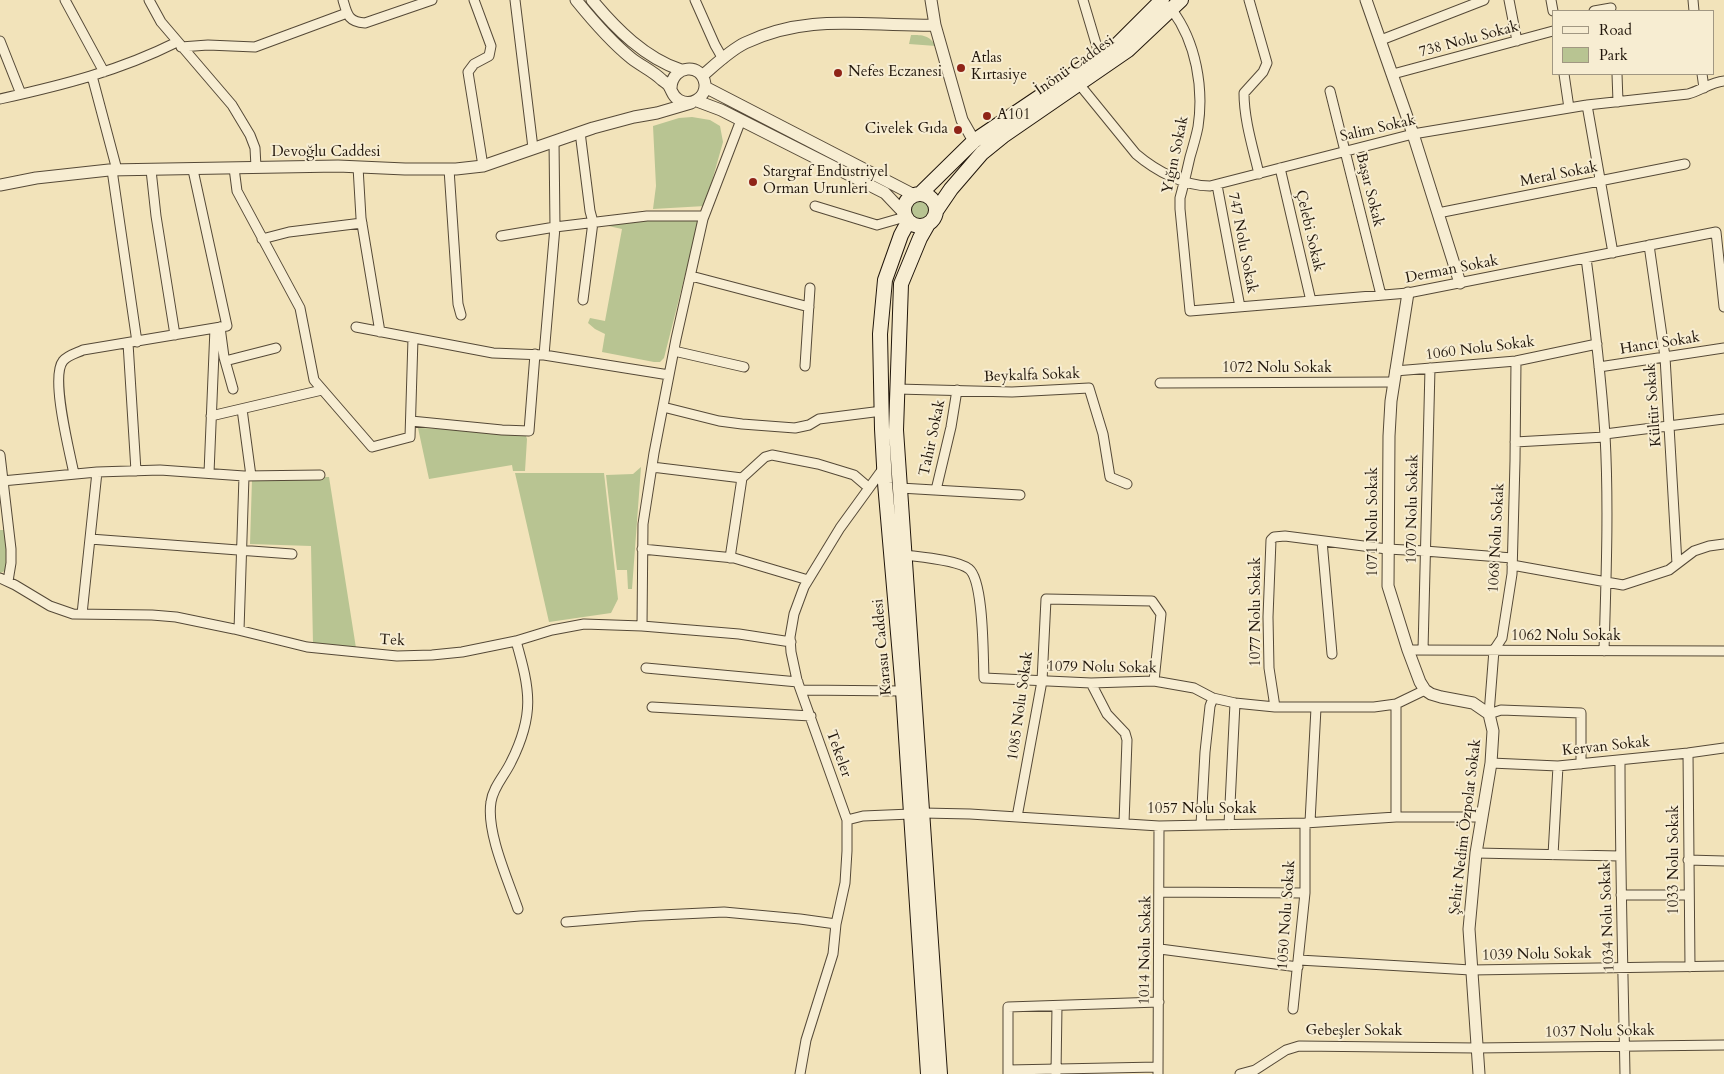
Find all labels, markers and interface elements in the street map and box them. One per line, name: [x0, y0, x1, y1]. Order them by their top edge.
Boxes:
legend: [1552, 10, 1714, 75]
street label: 738 Nolu Sokak: [1417, 18, 1521, 62]
text: Road: [1599, 20, 1632, 40]
street label: İnönü Caddesi: [1032, 32, 1118, 100]
text: Park: [1599, 45, 1628, 65]
place label: Atlas Kırtasiye: [971, 50, 1027, 85]
marker: Atlas Kırtasiye: [955, 62, 967, 74]
place label: Nefes Eczanesi: [848, 64, 942, 82]
marker: Nefes Eczanesi: [832, 67, 844, 79]
place label: A101: [997, 107, 1031, 125]
marker: A101: [981, 110, 993, 122]
street label: Salim Sokak: [1339, 112, 1417, 146]
street label: Yığın Sokak: [1159, 115, 1193, 195]
place label: Civelek Gıda: [865, 121, 948, 139]
marker: Civelek Gıda: [952, 124, 964, 136]
street label: Devoğlu Caddesi: [271, 144, 381, 162]
street label: Başar Sokak: [1351, 151, 1387, 229]
street label: Meral Sokak: [1519, 159, 1599, 191]
place label: Stargraf Endustriyel Orman Urunleri: [763, 164, 888, 199]
marker: Stargraf Endustriyel Orman Urunleri: [747, 176, 759, 188]
street label: Çelebi Sokak: [1291, 188, 1327, 274]
street label: 747 Nolu Sokak: [1223, 191, 1261, 295]
street label: Derman Sokak: [1404, 252, 1500, 288]
street label: Hancı Sokak: [1619, 329, 1701, 359]
street label: 1060 Nolu Sokak: [1424, 333, 1536, 365]
street label: 1072 Nolu Sokak: [1222, 360, 1332, 378]
street label: Kültür Sokak: [1642, 363, 1666, 447]
street label: Beykalfa Sokak: [983, 365, 1081, 387]
street label: Tahir Sokak: [916, 398, 950, 478]
street label: 1070 Nolu Sokak: [1403, 454, 1423, 564]
street label: 1071 Nolu Sokak: [1365, 467, 1383, 577]
street label: 1068 Nolu Sokak: [1485, 483, 1509, 593]
street label: 1077 Nolu Sokak: [1248, 557, 1266, 667]
street label: Karasu Caddesi: [870, 598, 896, 696]
street label: 1062 Nolu Sokak: [1511, 628, 1621, 646]
street label: Tek: [379, 631, 405, 651]
street label: 1085 Nolu Sokak: [1004, 650, 1038, 762]
street label: 1079 Nolu Sokak: [1047, 658, 1157, 678]
street label: Tekeler: [821, 728, 855, 780]
street label: Kervan Sokak: [1561, 733, 1651, 761]
street label: Şehit Nedim Özpolat Sokak: [1446, 738, 1486, 916]
street label: 1057 Nolu Sokak: [1147, 801, 1257, 819]
street label: 1033 Nolu Sokak: [1666, 805, 1684, 915]
street label: 1050 Nolu Sokak: [1274, 860, 1300, 970]
street label: 1034 Nolu Sokak: [1597, 862, 1619, 972]
street label: 1014 Nolu Sokak: [1136, 895, 1156, 1005]
street label: 1039 Nolu Sokak: [1482, 945, 1592, 965]
street label: 1037 Nolu Sokak: [1545, 1022, 1655, 1042]
street label: Gebeşler Sokak: [1306, 1023, 1402, 1041]

